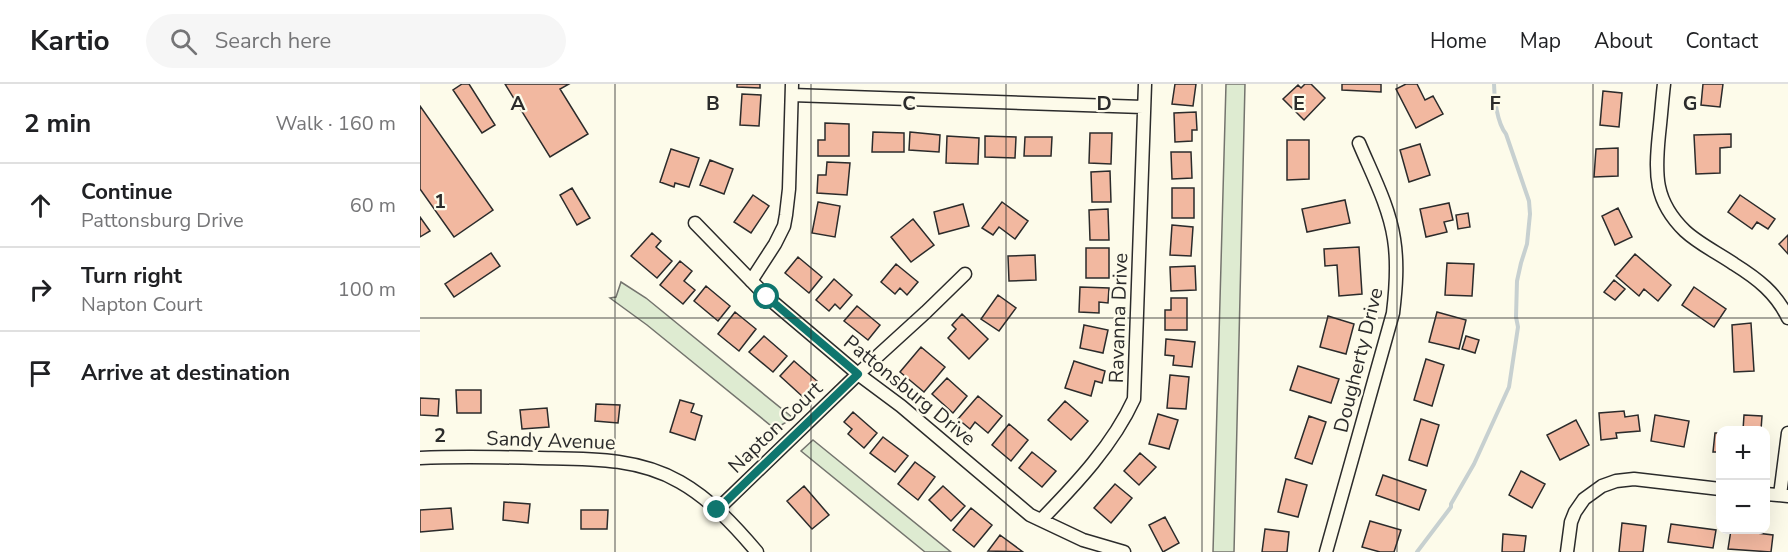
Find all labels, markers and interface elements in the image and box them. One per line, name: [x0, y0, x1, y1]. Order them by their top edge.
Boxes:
search box: [146, 14, 566, 68]
text: Kartio: [30, 22, 110, 60]
icon: search: [167, 25, 200, 58]
text: Search here: [215, 26, 331, 56]
text: Home: [1430, 27, 1487, 55]
text: Map: [1520, 27, 1561, 55]
text: About: [1594, 27, 1652, 55]
text: Contact: [1685, 27, 1758, 55]
text: A: [511, 90, 526, 117]
text: B: [706, 90, 720, 117]
text: C: [902, 90, 916, 117]
text: D: [1096, 90, 1112, 117]
text: E: [1293, 90, 1305, 117]
text: F: [1489, 90, 1501, 117]
text: G: [1683, 90, 1697, 117]
text: 2 min: [24, 106, 91, 141]
text: Walk · 160 m: [276, 110, 396, 137]
text: Continue: [81, 177, 172, 207]
text: 1: [434, 188, 446, 215]
icon: ahead: [24, 189, 57, 222]
text: 60 m: [350, 192, 396, 219]
text: Pattonsburg Drive: [81, 207, 244, 234]
street label: Ravanna Drive: [1103, 252, 1134, 384]
text: Turn right: [81, 261, 182, 291]
icon: right: [24, 273, 57, 306]
text: 100 m: [338, 276, 396, 303]
route start: [753, 283, 779, 309]
street label: Dougherty Drive: [1327, 285, 1390, 435]
text: Napton Court: [81, 291, 202, 318]
street label: Pattonsburg Drive: [838, 329, 981, 452]
icon: arrive: [24, 357, 57, 390]
text: Arrive at destination: [81, 358, 290, 388]
street label: Napton Court: [722, 375, 829, 479]
text: 2: [434, 422, 446, 449]
street label: Sandy Avenue: [486, 425, 616, 456]
map controls: [1716, 426, 1770, 534]
button: +: [1716, 426, 1770, 480]
button: −: [1716, 480, 1770, 534]
route end: [703, 496, 729, 522]

